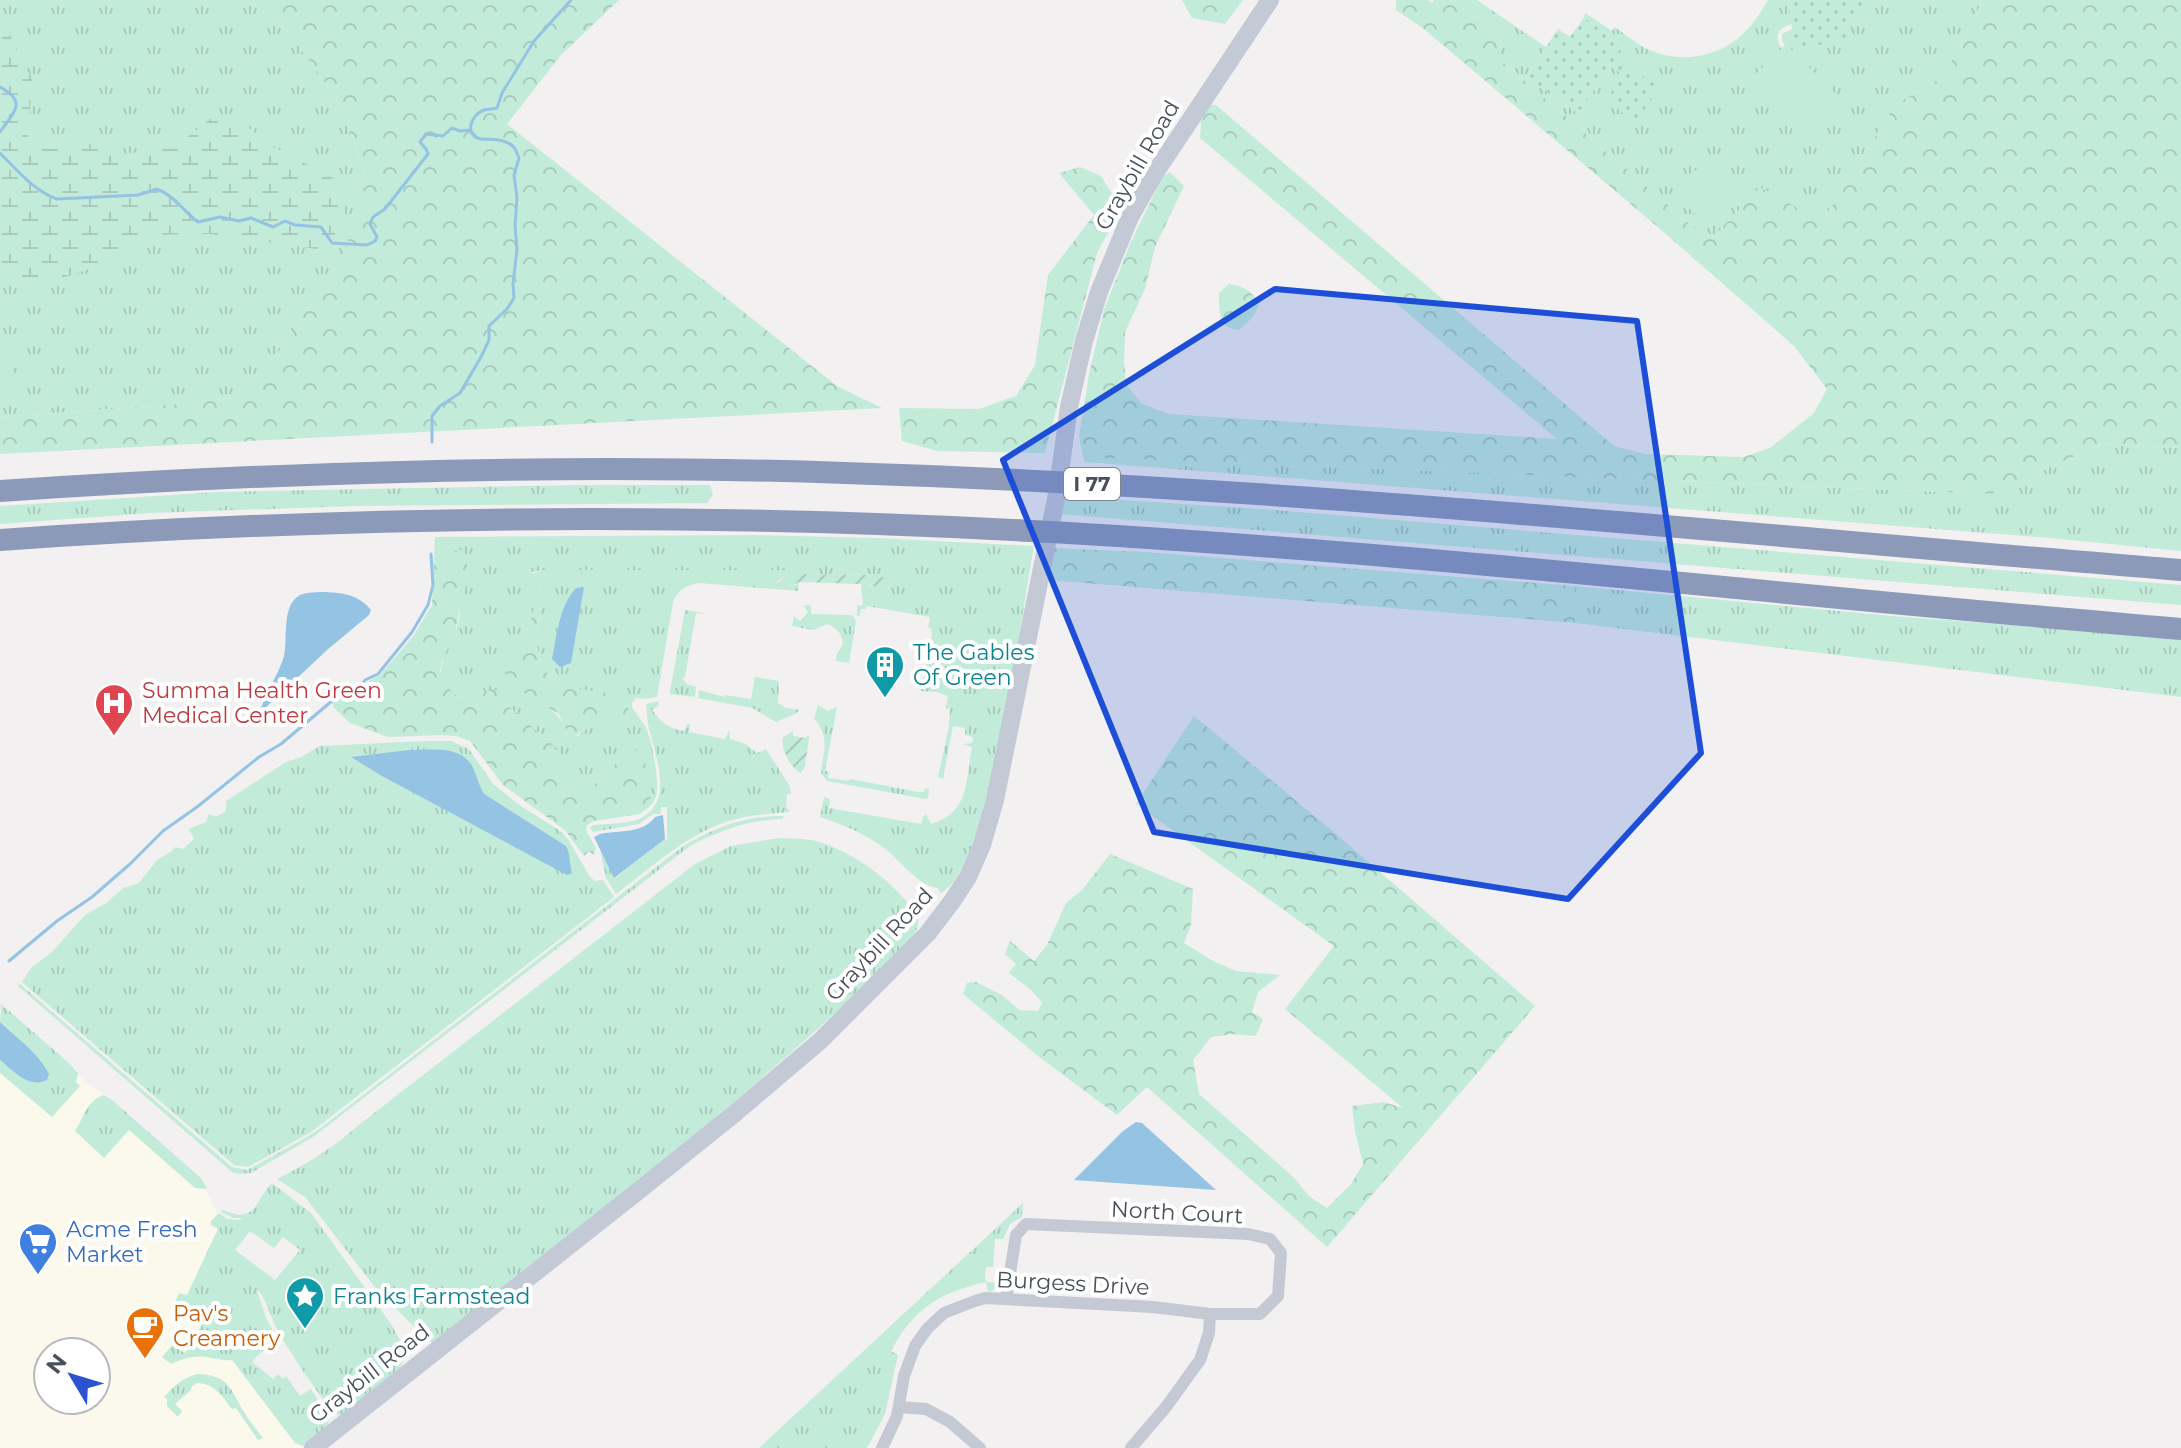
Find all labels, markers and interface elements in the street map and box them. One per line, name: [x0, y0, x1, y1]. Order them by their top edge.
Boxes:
street label: Graybill Road: [1089, 96, 1185, 235]
road number: I 77: [1064, 468, 1120, 500]
place label: The Gables Of Green: [913, 639, 1035, 691]
building icon: The Gables Of Green: [864, 644, 906, 699]
place label: Summa Health Green Medical Center: [142, 677, 382, 729]
hospital icon: Summa Health Green Medical Center: [93, 682, 135, 737]
street label: Graybill Road: [820, 882, 939, 1007]
street label: North Court: [1110, 1196, 1244, 1229]
place label: Acme Fresh Market: [66, 1216, 198, 1268]
supermarket icon: Acme Fresh Market: [17, 1221, 59, 1276]
street label: Burgess Drive: [996, 1266, 1150, 1301]
place icon: Franks Farmstead: [284, 1275, 326, 1330]
place label: Franks Farmstead: [333, 1283, 530, 1310]
place label: Pav's Creamery: [173, 1300, 280, 1352]
cafe icon: Pav's Creamery: [124, 1305, 166, 1360]
street label: Graybill Road: [304, 1318, 435, 1429]
north arrow: [32, 1336, 112, 1416]
text: N: [41, 1349, 73, 1379]

